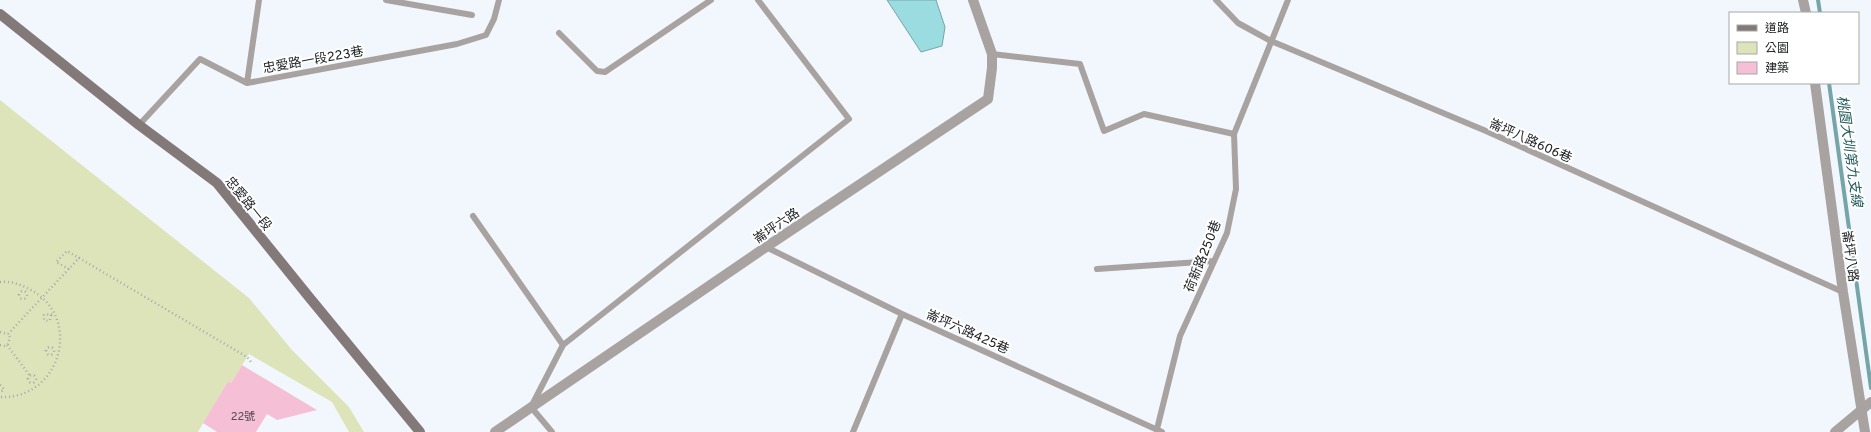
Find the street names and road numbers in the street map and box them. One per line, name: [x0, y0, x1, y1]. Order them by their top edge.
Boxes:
street label: 忠愛路一段223巷: [262, 44, 365, 78]
street label: 崙坪八路606巷: [1486, 116, 1574, 167]
street label: 忠愛路一段: [221, 174, 274, 235]
street label: 崙坪六路: [751, 205, 803, 248]
street label: 荷新路250巷: [1182, 218, 1226, 295]
street label: 崙坪八路: [1837, 229, 1861, 283]
street label: 崙坪六路425巷: [923, 307, 1011, 358]

